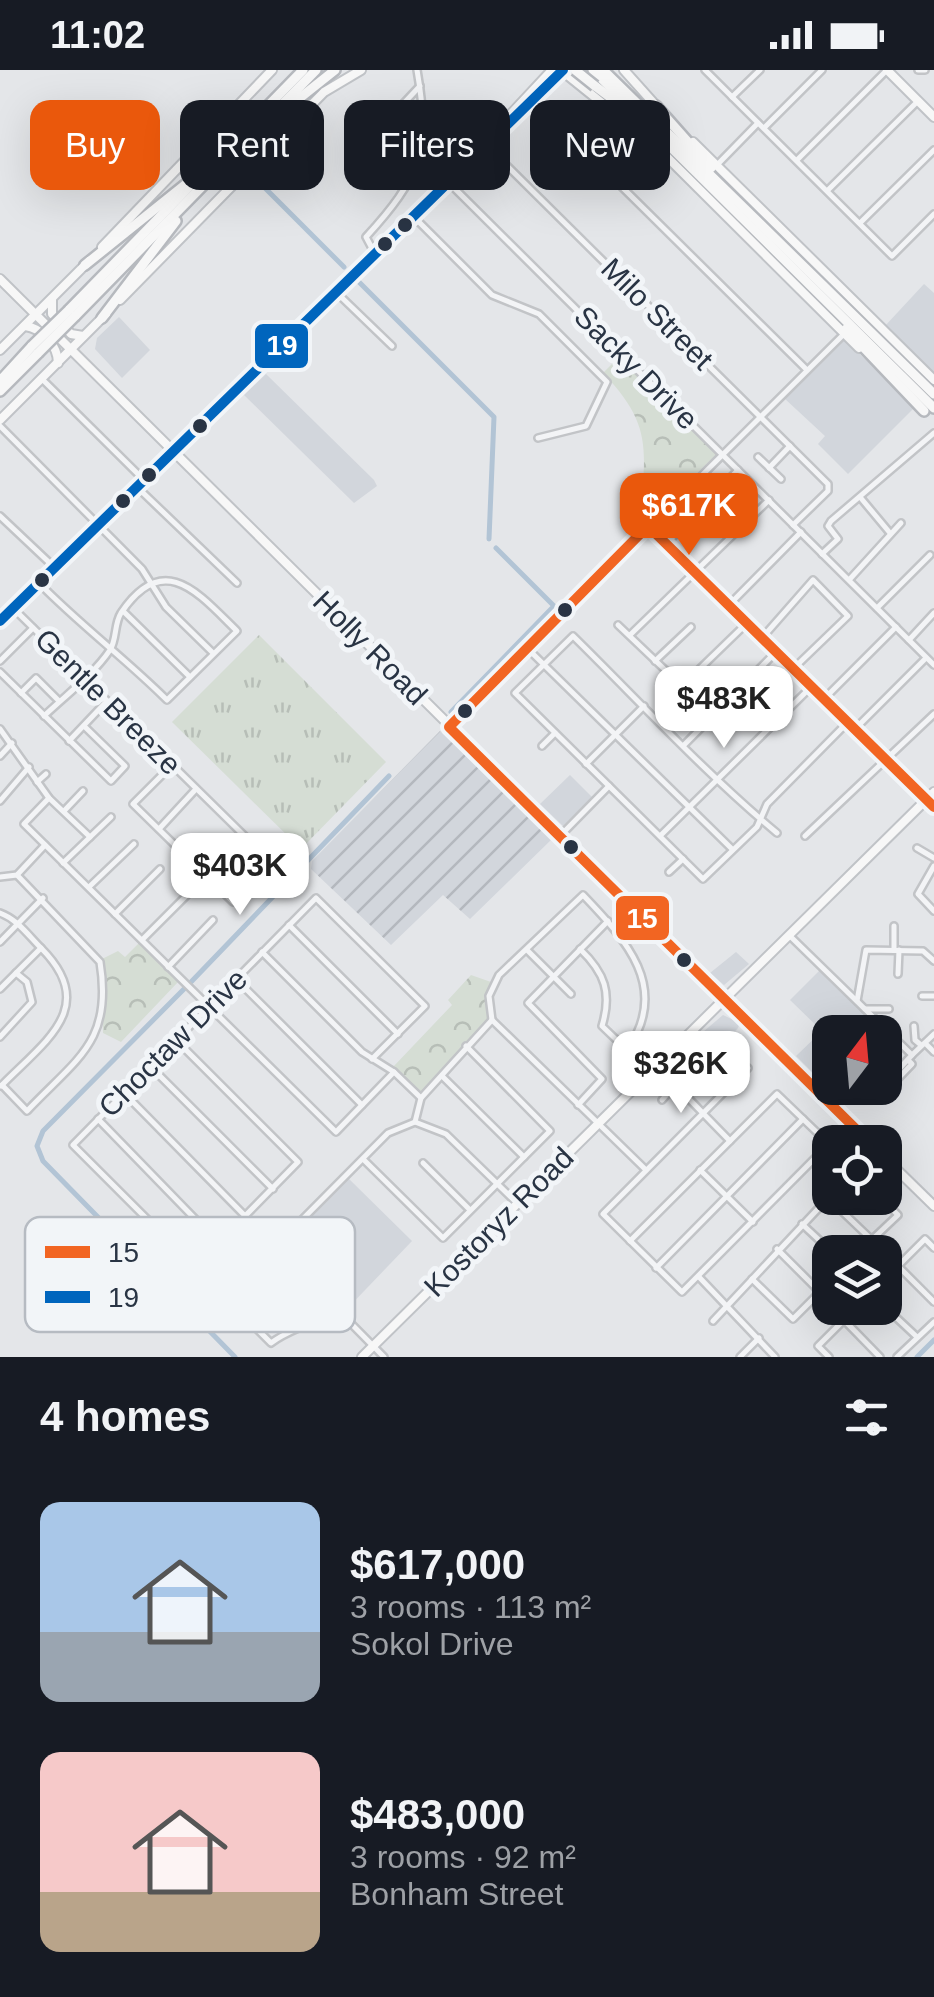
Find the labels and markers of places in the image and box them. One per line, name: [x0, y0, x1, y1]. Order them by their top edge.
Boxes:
unlabelled marker: [395, 215, 415, 235]
unlabelled marker: [375, 234, 395, 254]
unlabelled marker: [190, 416, 210, 436]
unlabelled marker: [139, 465, 159, 485]
pin: $617K: [619, 473, 759, 558]
unlabelled marker: [113, 491, 133, 511]
unlabelled marker: [32, 570, 52, 590]
unlabelled marker: [555, 600, 575, 620]
pin: $483K: [654, 666, 794, 751]
unlabelled marker: [455, 701, 475, 721]
pin: $403K: [170, 833, 310, 918]
unlabelled marker: [561, 837, 581, 857]
unlabelled marker: [674, 950, 694, 970]
pin: $326K: [611, 1031, 751, 1116]

